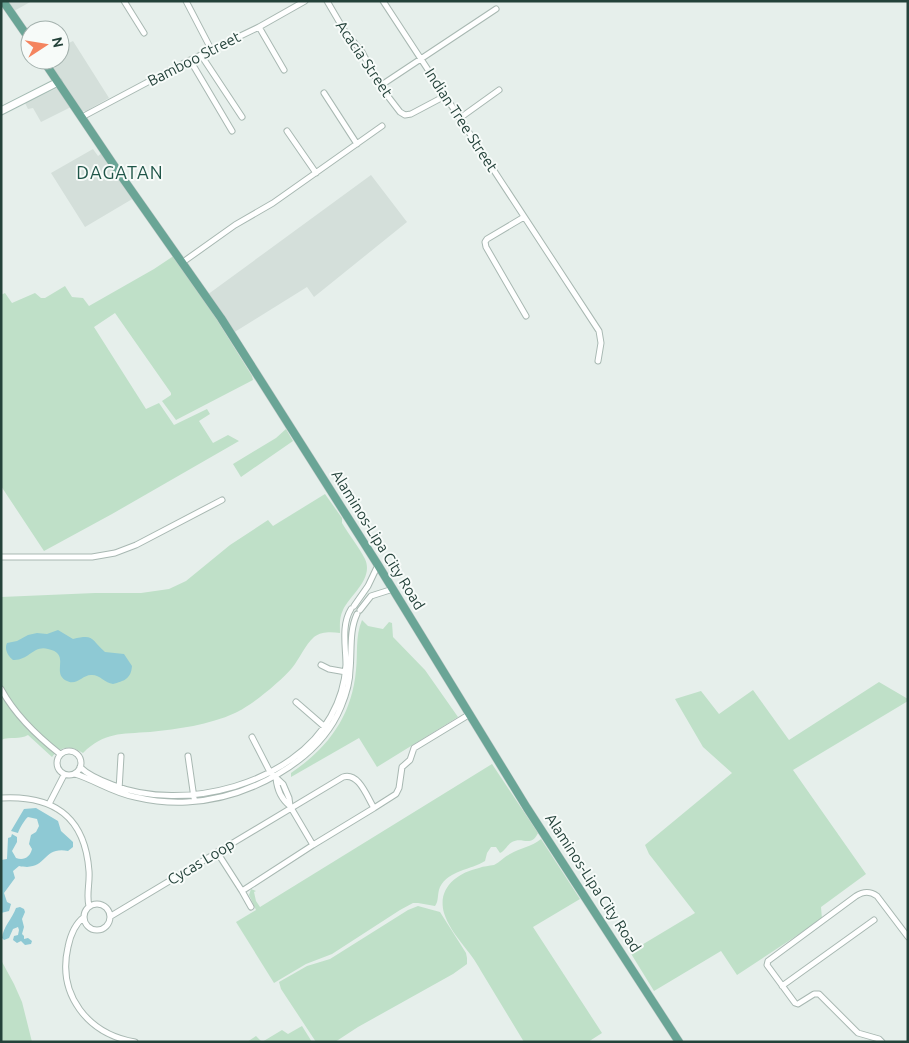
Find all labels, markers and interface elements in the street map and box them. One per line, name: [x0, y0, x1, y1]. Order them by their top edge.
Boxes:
street label: Acacia Street: [333, 17, 396, 100]
north arrow: [20, 20, 70, 70]
street label: Bamboo Street: [145, 28, 243, 89]
text: N: [49, 36, 67, 49]
street label: Indian Tree Street: [422, 65, 501, 175]
district label: DAGATAN: [76, 162, 164, 182]
street label: Alaminos-Lipa City Road: [328, 467, 428, 613]
street label: Alaminos-Lipa City Road: [542, 810, 644, 955]
street label: Cycas Loop: [164, 835, 237, 888]

